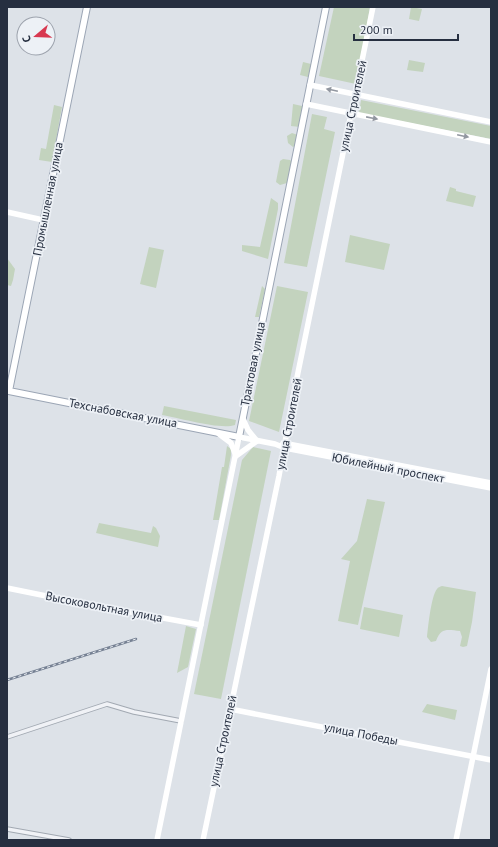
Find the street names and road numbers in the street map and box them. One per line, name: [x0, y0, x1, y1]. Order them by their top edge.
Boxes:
street label: улица Строителей: [335, 59, 370, 153]
street label: Промышленная улица: [29, 141, 66, 257]
street label: Трактовая улица: [237, 320, 268, 408]
street label: улица Строителей: [272, 377, 305, 471]
street label: Техснабовская улица: [68, 395, 179, 430]
street label: Юбилейный проспект: [331, 449, 446, 486]
street label: Высоковольтная улица: [44, 588, 164, 625]
street label: улица Строителей: [205, 694, 240, 788]
street label: улица Победы: [323, 719, 399, 748]

